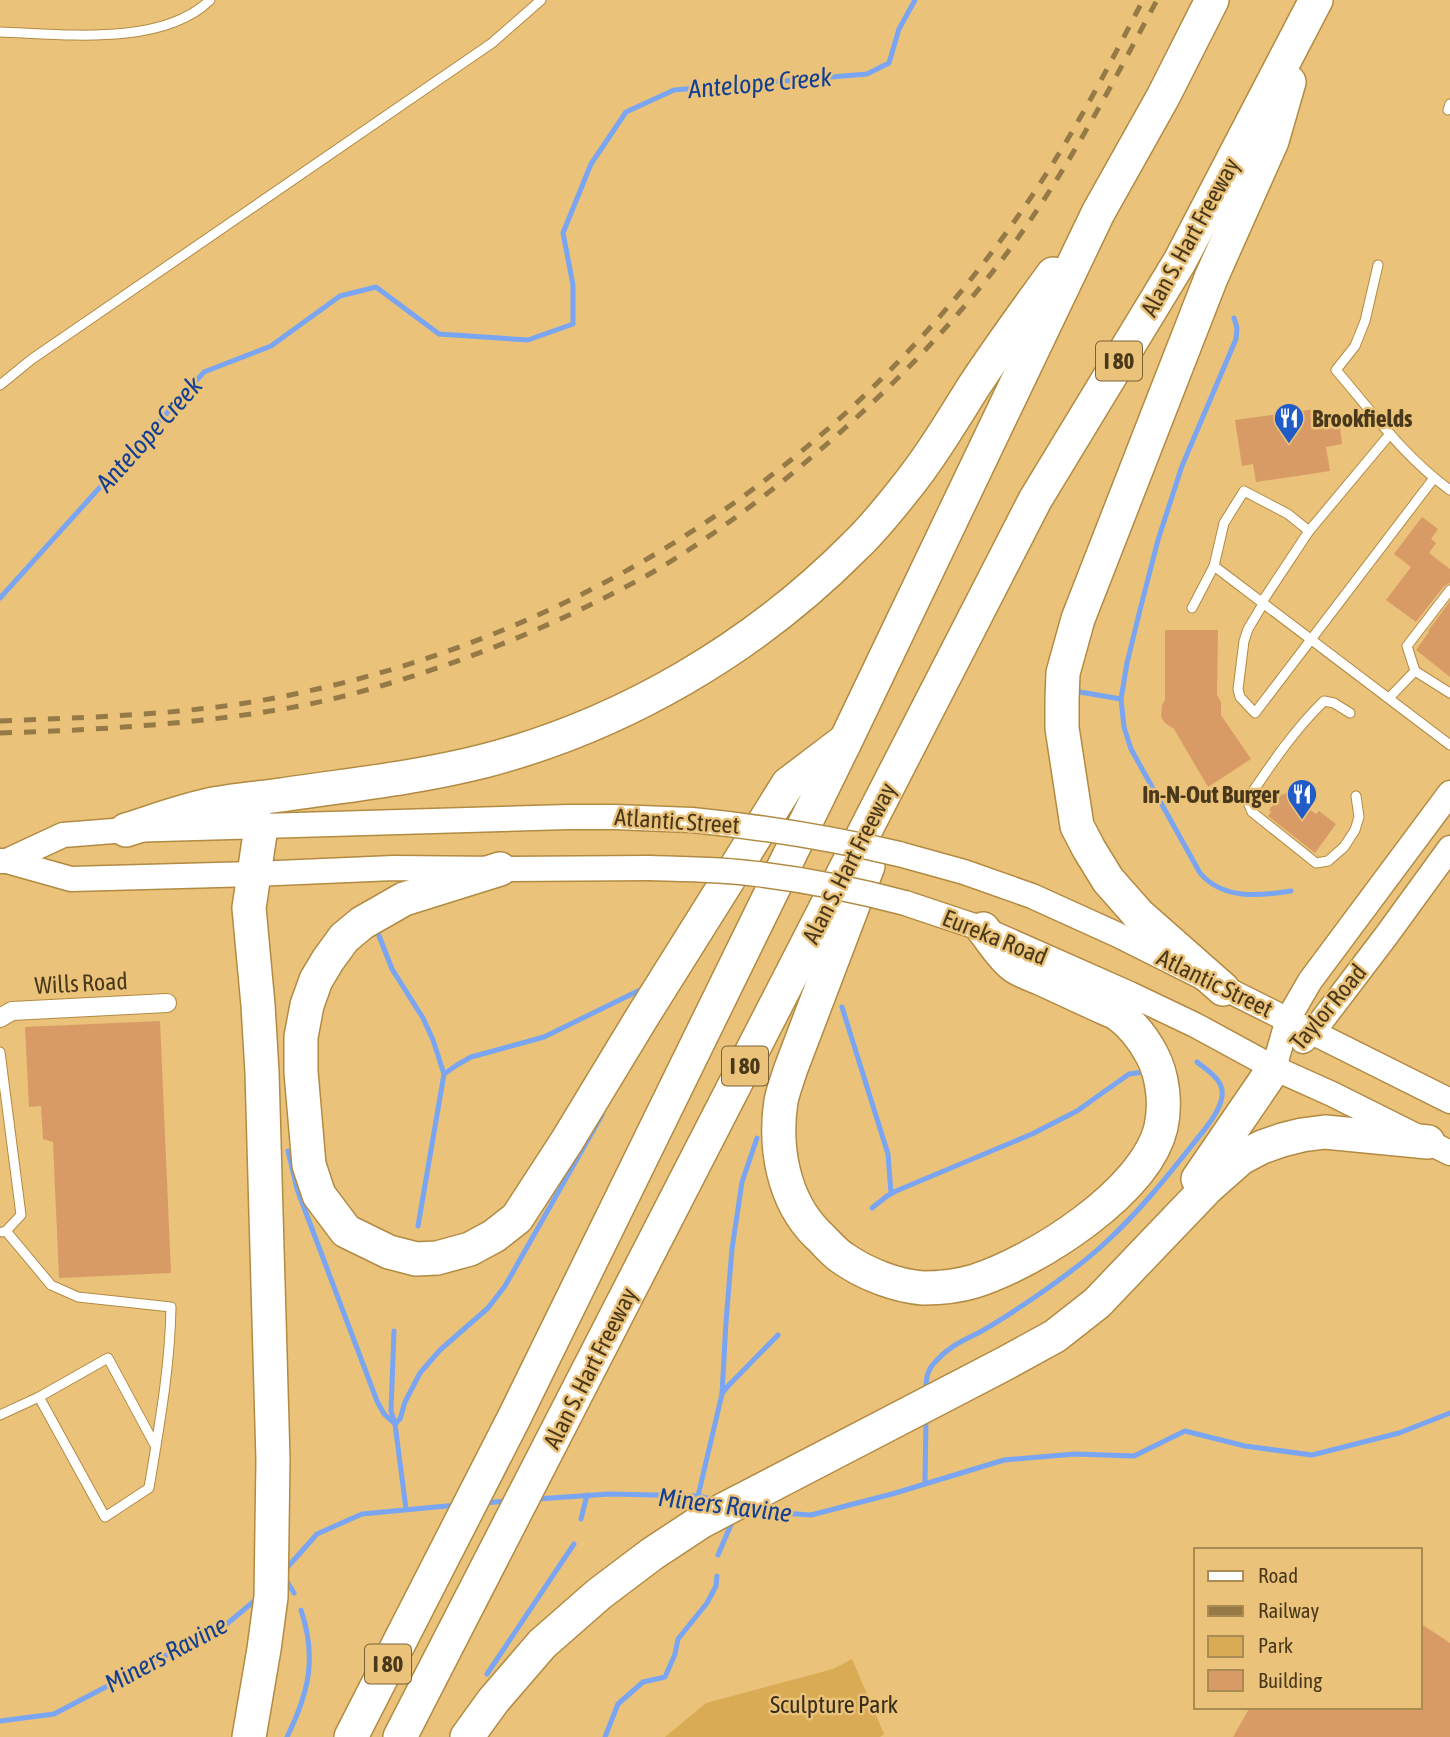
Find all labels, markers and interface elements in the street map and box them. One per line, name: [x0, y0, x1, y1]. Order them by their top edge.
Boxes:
water label: Antelope Creek: [686, 62, 834, 104]
street label: Alan S. Hart Freeway: [1135, 153, 1245, 321]
road number: I 80: [1096, 342, 1142, 380]
water label: Antelope Creek: [89, 370, 209, 498]
restaurant icon: Brookfields: [1272, 401, 1306, 445]
place label: Brookfields: [1312, 405, 1413, 432]
restaurant icon: In-N-Out Burger: [1285, 777, 1319, 821]
street label: Alan S. Hart Freeway: [797, 778, 901, 948]
place label: In-N-Out Burger: [1142, 781, 1280, 808]
street label: Atlantic Street: [614, 803, 740, 839]
street label: Eureka Road: [939, 904, 1051, 970]
street label: Atlantic Street: [1153, 943, 1277, 1023]
street label: Taylor Road: [1284, 959, 1372, 1055]
street label: Wills Road: [34, 967, 128, 999]
road number: I 80: [722, 1046, 768, 1086]
street label: Alan S. Hart Freeway: [538, 1283, 642, 1453]
water label: Miners Ravine: [656, 1482, 794, 1528]
legend: [1194, 1548, 1422, 1709]
text: Road: [1258, 1563, 1298, 1587]
text: Railway: [1258, 1598, 1320, 1622]
water label: Miners Ravine: [100, 1609, 232, 1699]
text: Park: [1258, 1633, 1293, 1657]
road number: I 80: [365, 1644, 411, 1684]
text: Building: [1258, 1668, 1322, 1692]
park label: Sculpture Park: [770, 1691, 899, 1718]

